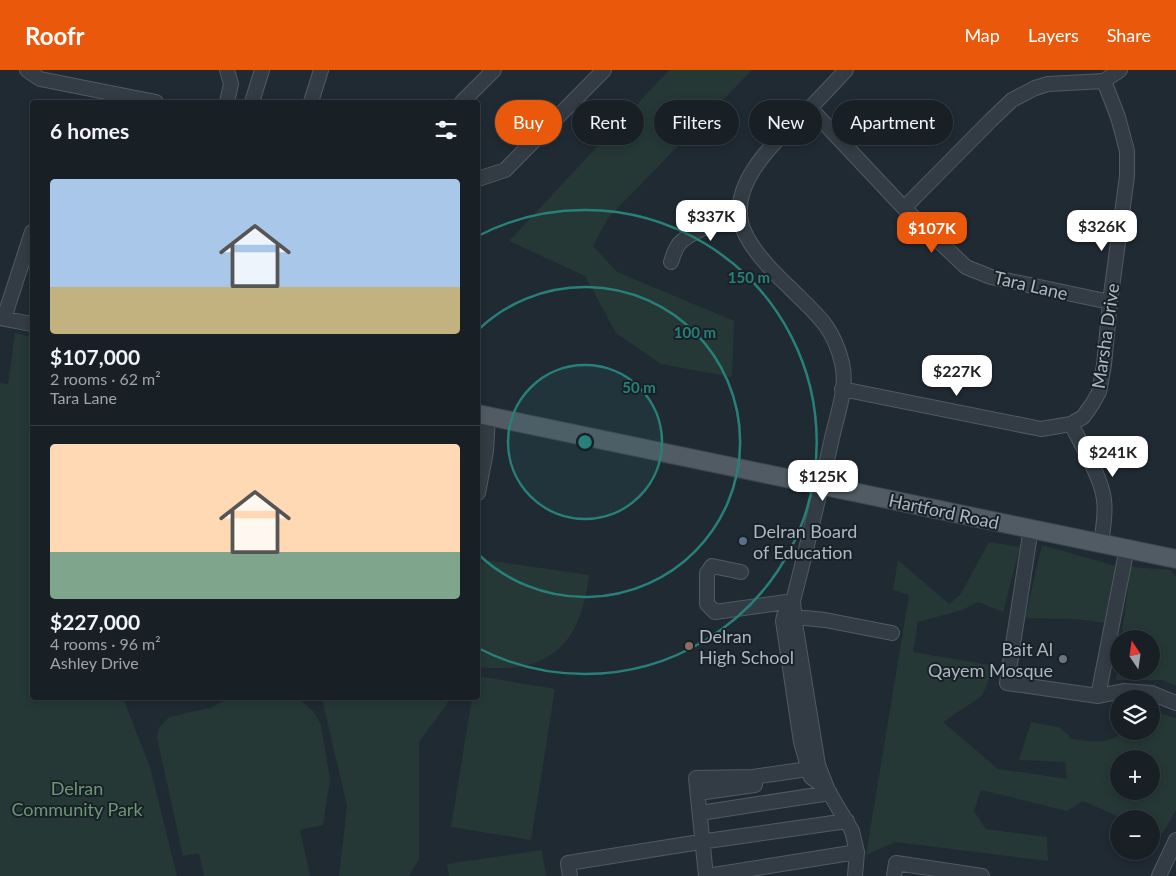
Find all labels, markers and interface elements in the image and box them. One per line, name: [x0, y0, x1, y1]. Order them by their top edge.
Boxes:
text: Roofr: [25, 21, 84, 50]
text: Map: [964, 24, 1000, 46]
text: Layers: [1028, 24, 1079, 46]
text: Share: [1107, 24, 1151, 46]
chip: Buy: [495, 100, 562, 145]
chip: Rent: [572, 100, 644, 145]
chip: Filters: [654, 100, 739, 145]
chip: New: [749, 100, 822, 145]
chip: Apartment: [832, 100, 953, 145]
icon: filters: [432, 116, 460, 144]
text: 6 homes: [50, 118, 129, 143]
pin: $337K: [676, 200, 746, 242]
text: $337K: [687, 206, 735, 225]
pin: $326K: [1067, 210, 1137, 252]
icon: home: [210, 211, 300, 301]
pin: $107K: [897, 212, 967, 254]
text: $326K: [1078, 216, 1126, 235]
text: $107K: [908, 218, 956, 237]
street label: Tara Lane: [992, 266, 1070, 304]
text: 150 m: [728, 268, 770, 286]
street label: Marsha Drive: [1087, 282, 1123, 390]
text: 100 m: [674, 323, 716, 341]
text: $107,000: [50, 344, 140, 369]
pin: $227K: [922, 354, 992, 397]
text: $227K: [933, 361, 981, 380]
text: 2 rooms · 62 m²: [50, 369, 161, 388]
text: 50 m: [622, 378, 656, 396]
text: Tara Lane: [50, 388, 117, 407]
centre of rings: [576, 433, 594, 451]
pin: $241K: [1078, 436, 1148, 478]
text: $241K: [1089, 442, 1137, 461]
pin: $125K: [788, 460, 858, 502]
text: $125K: [799, 466, 847, 485]
icon: home: [210, 477, 300, 567]
street label: Hartford Road: [887, 489, 1001, 533]
place label: Delran Board of Education: [753, 520, 857, 563]
marker: Delran Board of Education: [737, 535, 749, 547]
text: $227,000: [50, 609, 140, 634]
place label: Delran High School: [699, 625, 794, 668]
north arrow: [1110, 630, 1160, 680]
map controls: [1110, 630, 1160, 860]
text: 4 rooms · 96 m²: [50, 634, 161, 653]
place label: Bait Al Qayem Mosque: [928, 638, 1053, 681]
marker: Delran High School: [683, 640, 695, 652]
text: Ashley Drive: [50, 653, 139, 672]
marker: Bait Al Qayem Mosque: [1057, 653, 1069, 665]
button: layers: [1110, 690, 1160, 740]
button: +: [1110, 750, 1160, 800]
park label: Delran Community Park: [11, 777, 143, 820]
button: −: [1110, 810, 1160, 860]

